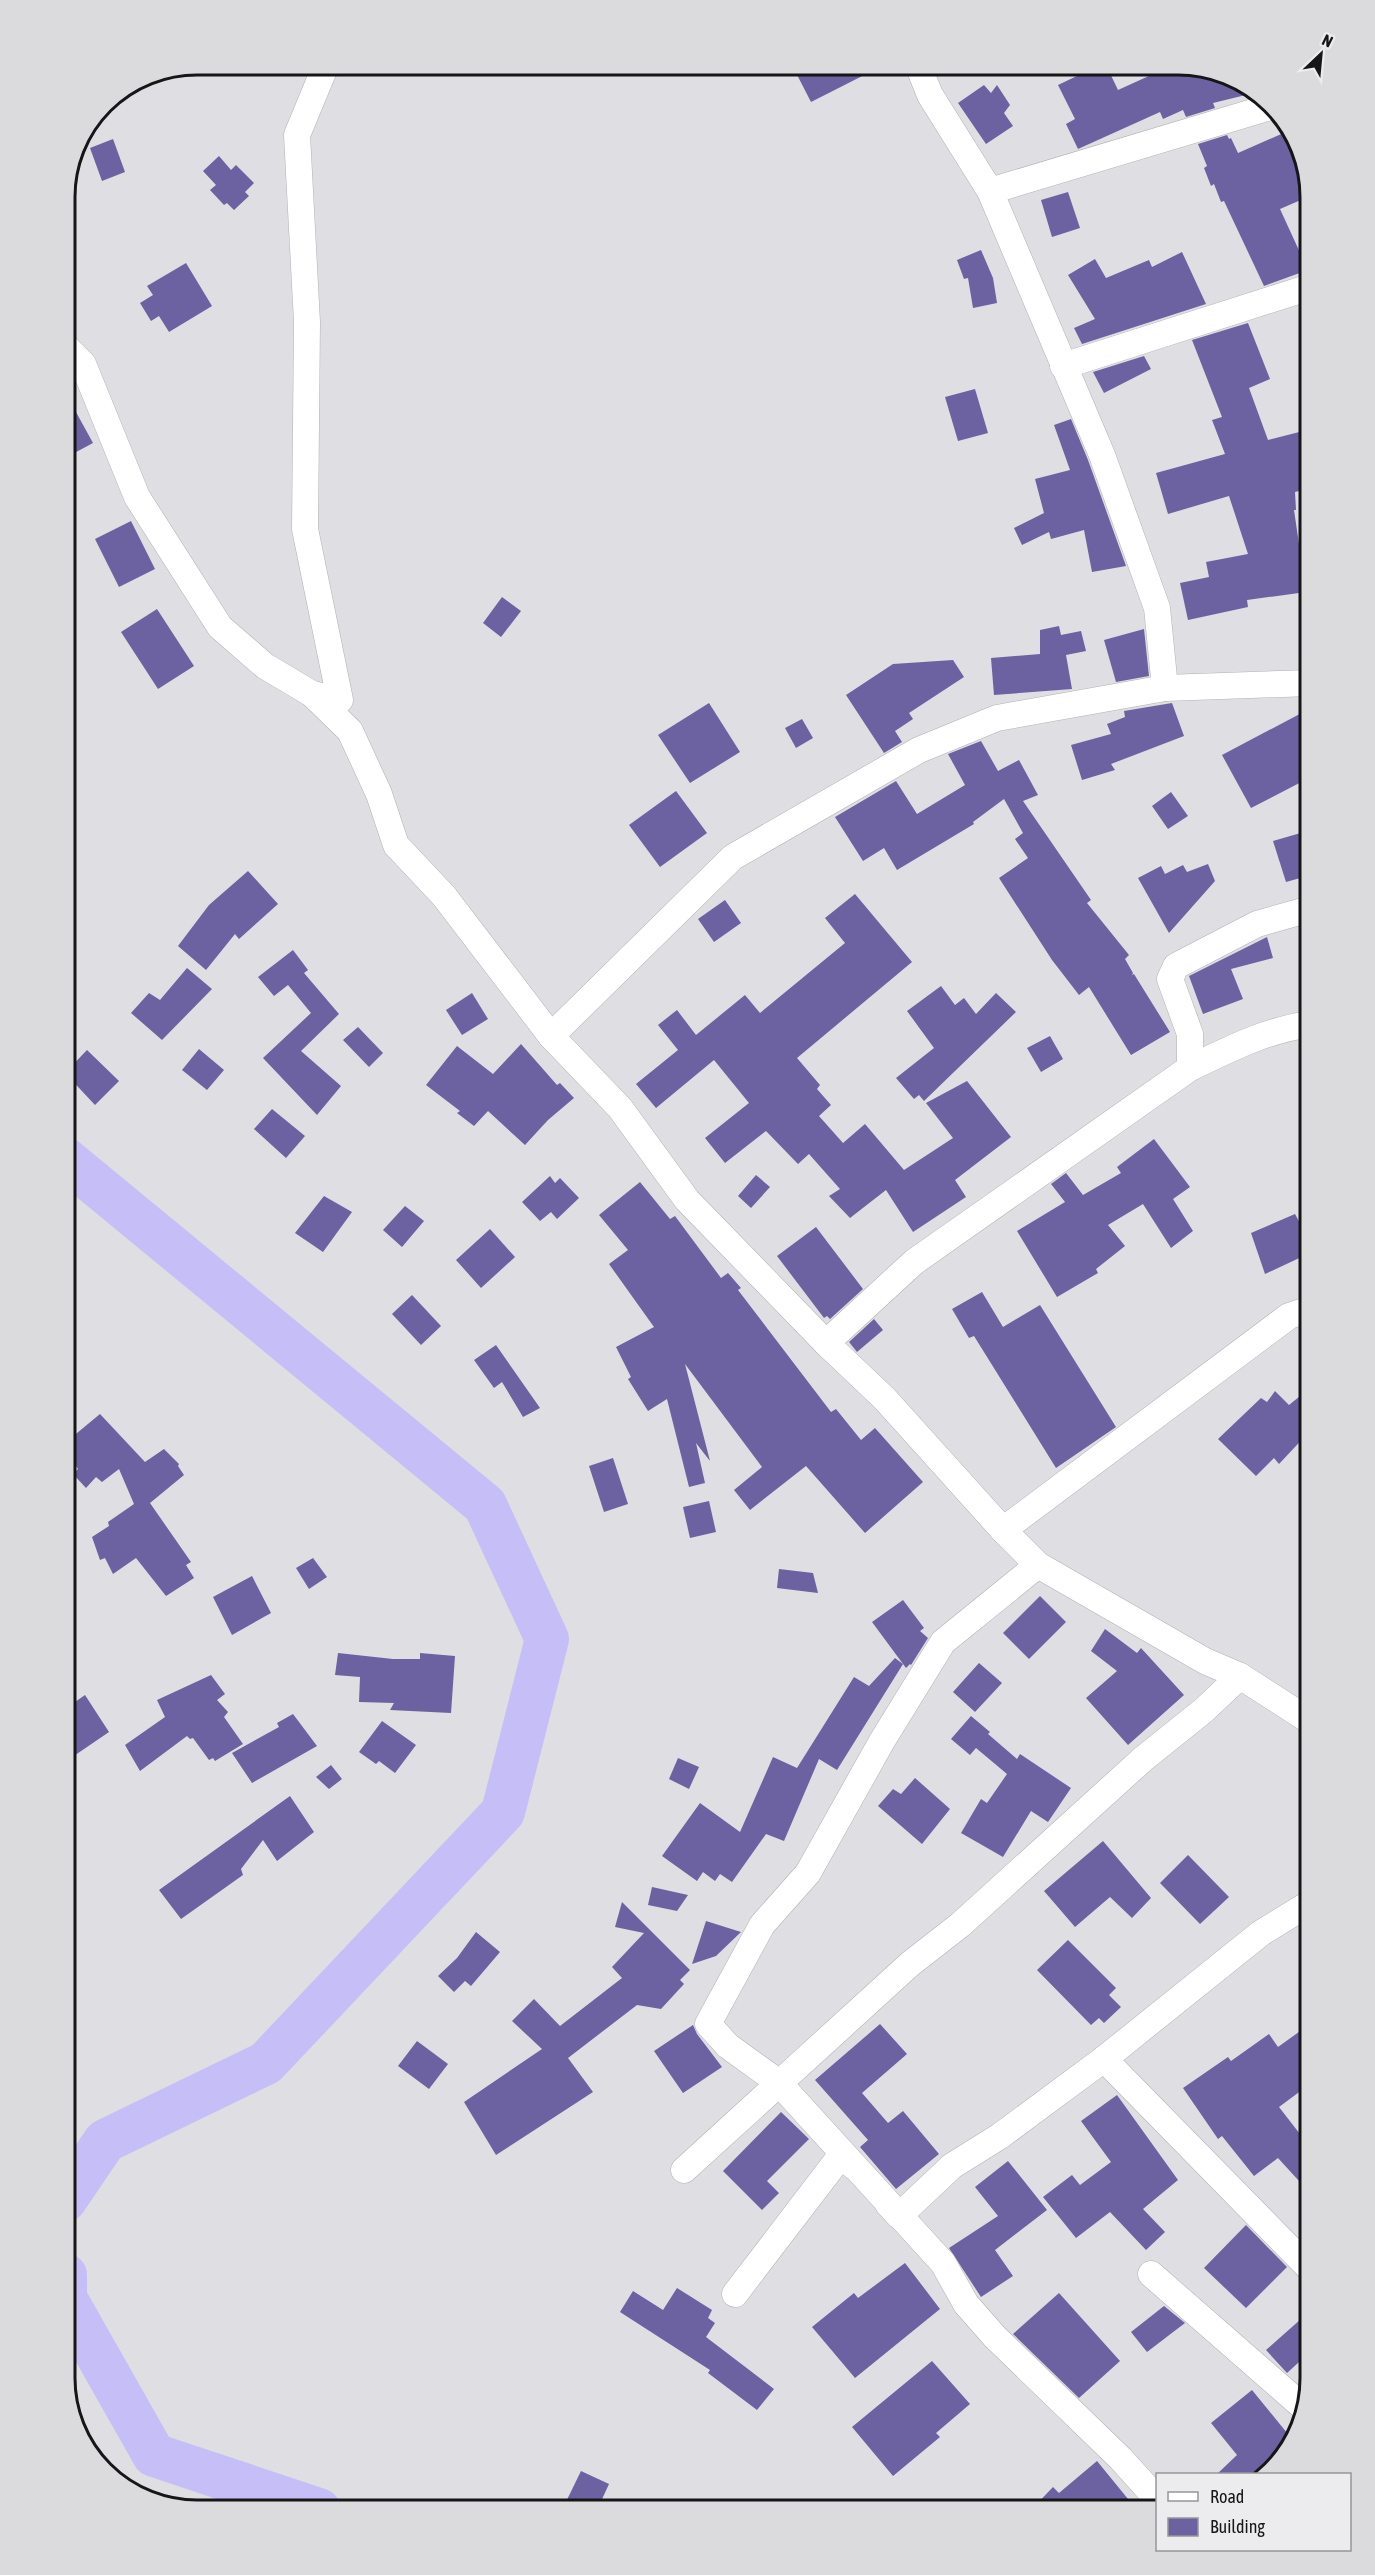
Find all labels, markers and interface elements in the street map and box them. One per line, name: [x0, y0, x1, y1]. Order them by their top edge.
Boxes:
north arrow: [1291, 24, 1351, 84]
text: N: [1319, 30, 1336, 51]
legend: [1156, 2473, 1351, 2551]
text: Road: [1210, 2486, 1244, 2507]
text: Building: [1210, 2516, 1265, 2537]

